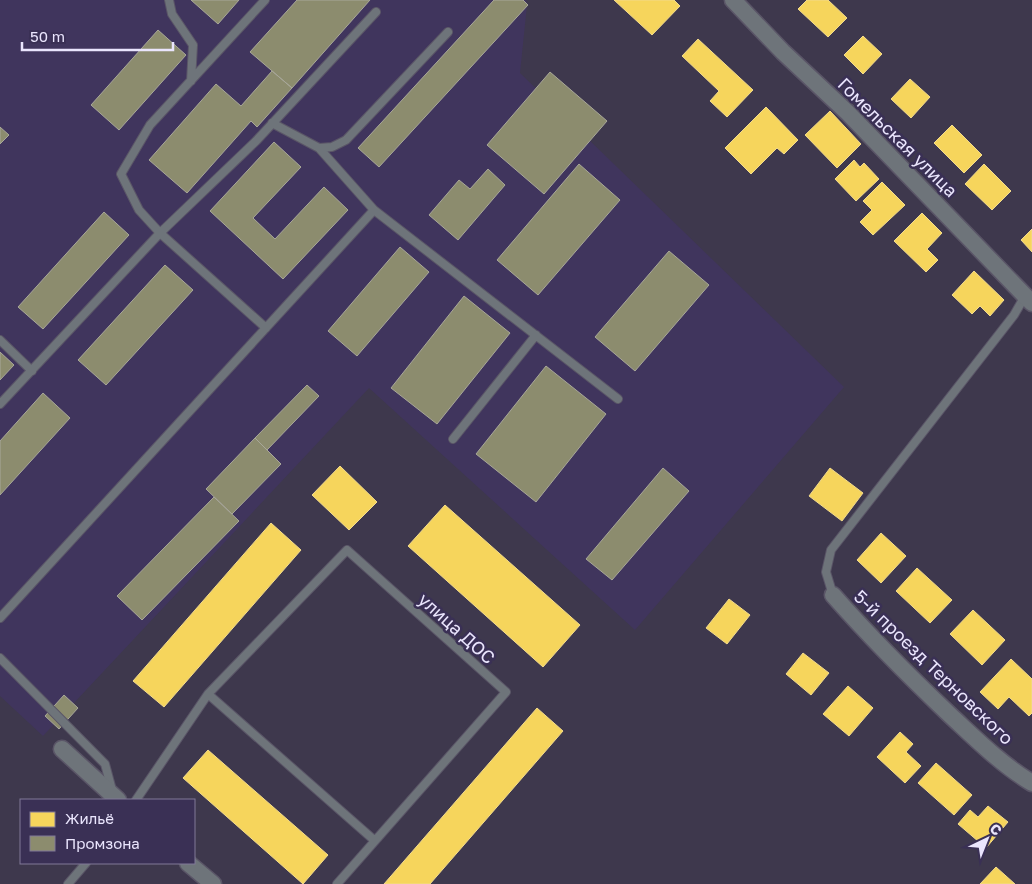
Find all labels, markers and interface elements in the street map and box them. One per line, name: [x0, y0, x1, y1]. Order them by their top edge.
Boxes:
scale bar: [22, 20, 174, 52]
text: 50 m: [30, 27, 65, 45]
street label: Гомельская улица: [834, 73, 962, 201]
street label: 5-й проезд Терновского: [850, 585, 1018, 749]
street label: улица ДОС: [414, 588, 500, 668]
legend: [20, 799, 195, 864]
text: Жильё: [65, 809, 114, 827]
north arrow: [962, 814, 1012, 864]
text: С: [987, 820, 1006, 839]
text: Промзона: [65, 834, 140, 852]

